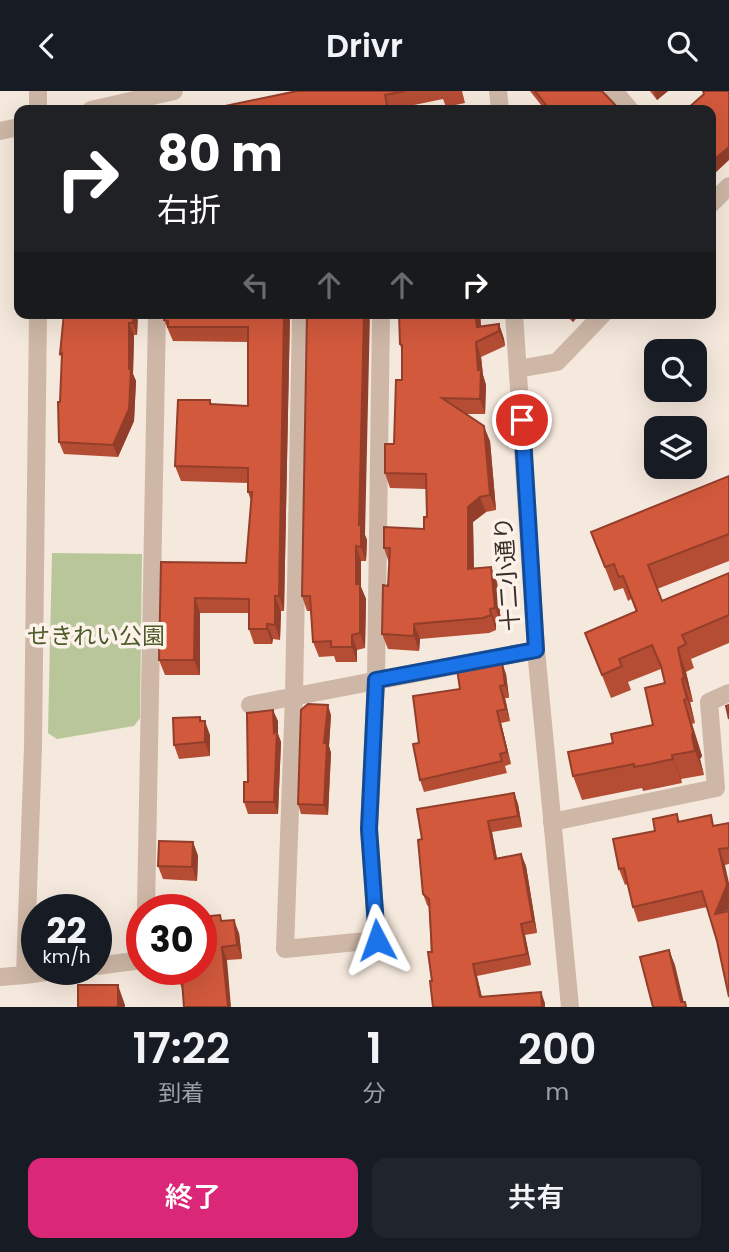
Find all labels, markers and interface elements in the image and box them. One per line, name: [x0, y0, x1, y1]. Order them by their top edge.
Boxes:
text: Drivr: [326, 23, 403, 68]
icon: back: [28, 27, 66, 65]
icon: search: [663, 27, 701, 65]
text: 80 m: [157, 120, 283, 188]
icon: right: [42, 133, 133, 224]
text: 右折: [157, 187, 221, 232]
icon: left: [237, 266, 275, 304]
icon: ahead: [310, 266, 348, 304]
icon: ahead: [383, 266, 421, 304]
icon: right: [456, 266, 494, 304]
map controls: [644, 339, 707, 479]
button: search: [644, 339, 707, 402]
pin: [492, 390, 552, 450]
icon: arrive: [503, 401, 541, 439]
button: layers: [644, 416, 707, 479]
street label: 十二小通り: [487, 516, 527, 632]
park label: せきれい公園: [27, 620, 165, 652]
speed limit sign: 30: [126, 894, 217, 985]
position arrow: [340, 903, 414, 977]
text: 22: [47, 906, 86, 955]
text: km/h: [43, 944, 90, 969]
text: 17:22: [133, 1019, 230, 1078]
text: 1: [366, 1019, 382, 1078]
text: 200: [518, 1020, 596, 1079]
text: m: [545, 1076, 569, 1108]
text: 到着: [158, 1077, 204, 1109]
text: 分: [363, 1077, 386, 1109]
button: 終了: [28, 1158, 358, 1238]
button: 共有: [372, 1158, 701, 1238]

